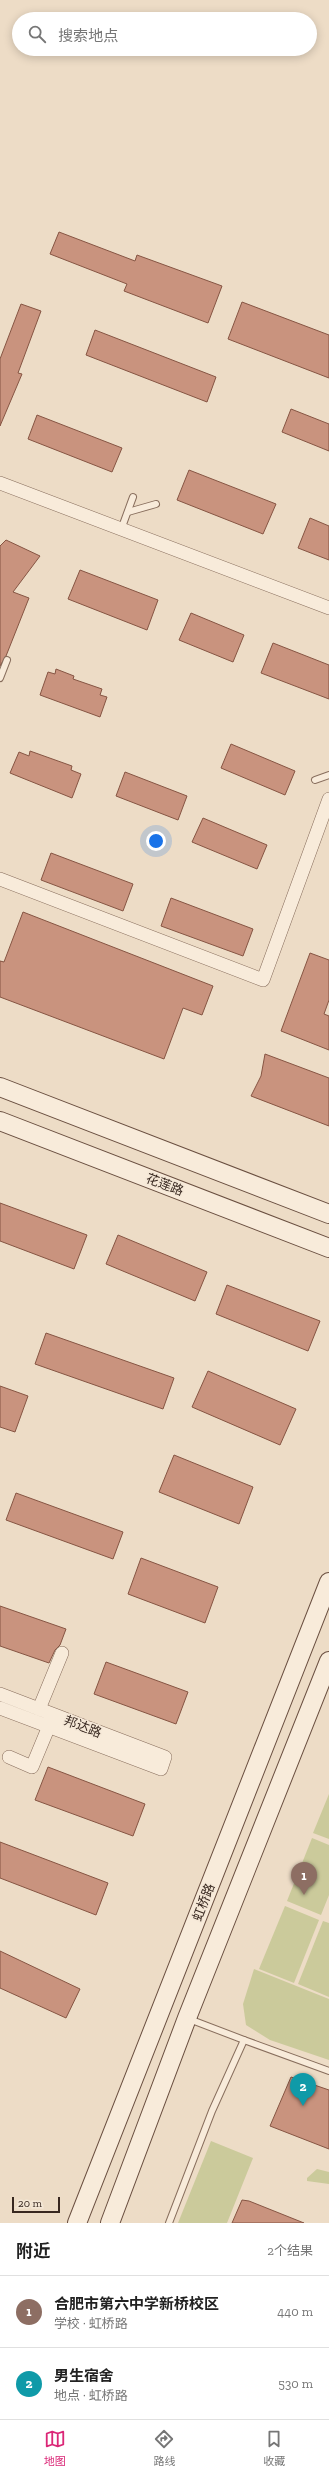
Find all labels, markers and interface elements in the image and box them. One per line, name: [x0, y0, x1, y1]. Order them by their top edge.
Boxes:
search box: [12, 12, 317, 56]
icon: search: [26, 23, 48, 45]
text: 搜索地点: [58, 27, 118, 45]
your location: [146, 831, 166, 851]
street label: 花莲路: [144, 1170, 186, 1198]
street label: 邦达路: [62, 1712, 104, 1740]
pin: 1: [291, 1862, 317, 1895]
street label: 虹桥路: [189, 1881, 217, 1923]
pin: 2: [290, 2073, 316, 2106]
scale bar: [12, 2195, 60, 2214]
text: 20 m: [18, 2197, 42, 2210]
text: 附近: [16, 2241, 50, 2261]
text: 2个结果: [267, 2243, 313, 2258]
text: 合肥市第六中学新桥校区: [54, 2295, 219, 2313]
text: 1: [26, 2304, 32, 2319]
text: 440 m: [277, 2304, 313, 2319]
text: 学校 · 虹桥路: [54, 2316, 128, 2331]
text: 男生宿舍: [54, 2367, 114, 2385]
text: 2: [26, 2376, 32, 2391]
text: 530 m: [278, 2376, 313, 2391]
text: 地点 · 虹桥路: [54, 2388, 128, 2403]
tab: 地图: [44, 2428, 66, 2468]
tab: 路线: [153, 2428, 175, 2468]
tab: 收藏: [263, 2428, 285, 2468]

